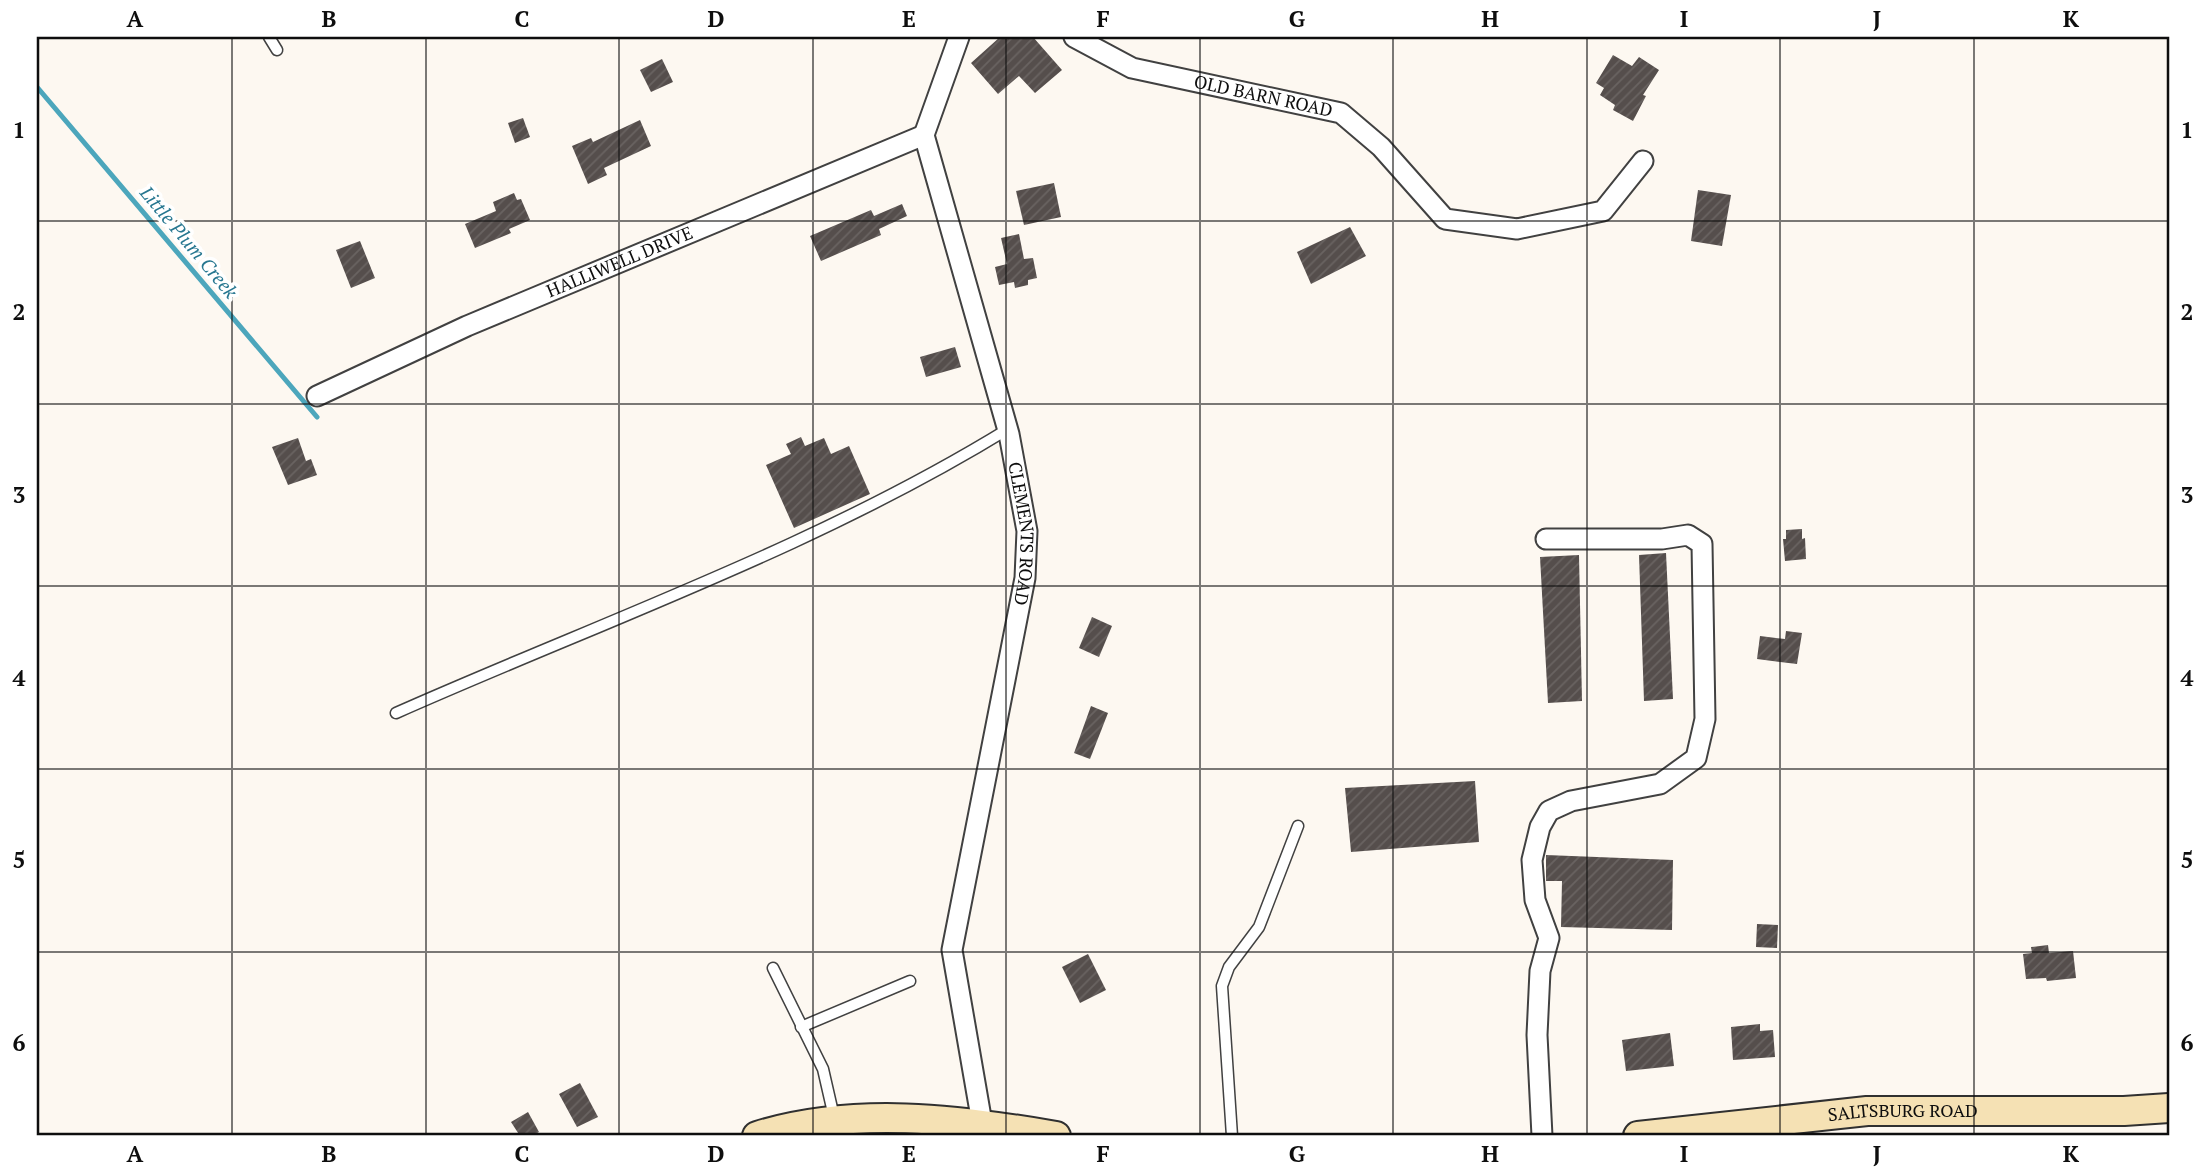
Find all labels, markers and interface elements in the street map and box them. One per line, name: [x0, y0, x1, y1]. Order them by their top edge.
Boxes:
text: A: [127, 3, 144, 34]
text: B: [322, 3, 337, 34]
text: C: [515, 3, 530, 34]
text: D: [708, 3, 725, 34]
text: E: [902, 3, 916, 34]
text: F: [1096, 3, 1110, 34]
text: G: [1289, 3, 1306, 34]
text: H: [1481, 3, 1499, 34]
text: I: [1680, 3, 1688, 34]
text: J: [1873, 3, 1881, 34]
text: K: [2063, 3, 2080, 34]
street label: OLD BARN ROAD: [1192, 69, 1335, 122]
text: 1: [13, 114, 26, 145]
text: 1: [2181, 114, 2194, 145]
water label: Little Plum Creek: [134, 180, 244, 304]
street label: HALLIWELL DRIVE: [543, 220, 696, 302]
text: 2: [13, 296, 26, 327]
text: 2: [2181, 296, 2194, 327]
street label: CLEMENTS ROAD: [1003, 460, 1040, 608]
text: 3: [13, 479, 26, 510]
text: 3: [2181, 479, 2194, 510]
text: 4: [13, 662, 26, 693]
text: 4: [2181, 662, 2194, 693]
text: 5: [13, 844, 26, 875]
text: 5: [2181, 844, 2194, 875]
text: 6: [13, 1027, 26, 1058]
text: 6: [2181, 1027, 2194, 1058]
street label: SALTSBURG ROAD: [1826, 1098, 1978, 1126]
text: A: [127, 1138, 144, 1169]
text: B: [322, 1138, 337, 1169]
text: C: [515, 1138, 530, 1169]
text: D: [708, 1138, 725, 1169]
text: E: [902, 1138, 916, 1169]
text: F: [1096, 1138, 1110, 1169]
text: G: [1289, 1138, 1306, 1169]
text: H: [1481, 1138, 1499, 1169]
text: I: [1680, 1138, 1688, 1169]
text: J: [1873, 1138, 1881, 1169]
text: K: [2063, 1138, 2080, 1169]

